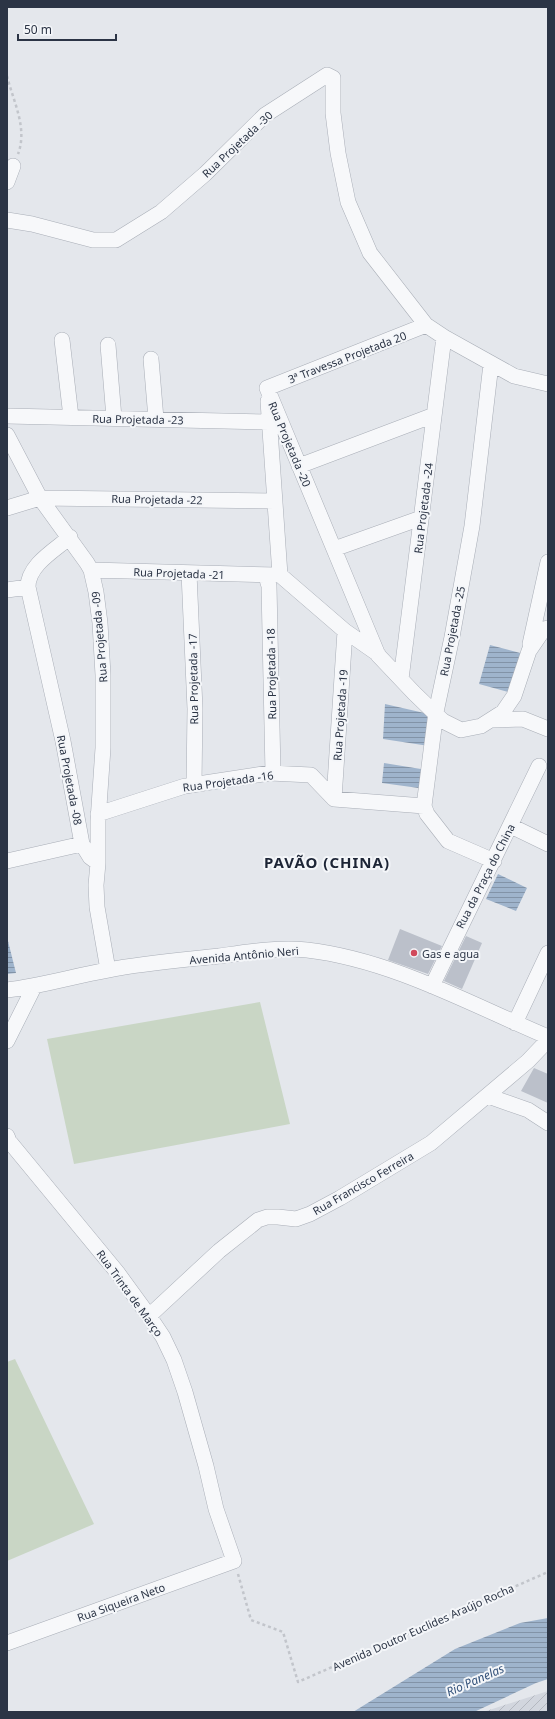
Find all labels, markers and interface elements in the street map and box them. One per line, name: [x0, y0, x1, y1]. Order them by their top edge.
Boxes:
scale bar: [18, 16, 116, 42]
text: 50 m: [24, 21, 52, 38]
street label: Rua Projetada -30: [198, 107, 276, 181]
street label: 3ª Travessa Projetada 20: [286, 327, 408, 387]
street label: Rua Projetada -20: [265, 399, 315, 489]
street label: Rua Projetada -23: [92, 411, 184, 427]
street label: Rua Projetada -24: [410, 461, 436, 554]
street label: Rua Projetada -22: [111, 491, 203, 507]
street label: Rua Projetada -21: [133, 564, 225, 582]
street label: Rua Projetada -25: [436, 585, 468, 677]
street label: Rua Projetada -09: [88, 591, 110, 683]
street label: Rua Projetada -18: [263, 628, 279, 720]
street label: Rua Projetada -17: [185, 633, 201, 725]
street label: Rua Projetada -19: [329, 669, 351, 761]
street label: Rua Projetada -08: [54, 734, 86, 826]
street label: Rua Projetada -16: [182, 767, 274, 795]
street label: Rua da Praça do China: [452, 821, 518, 931]
district label: PAVÃO (CHINA): [264, 852, 390, 872]
street label: Avenida Antônio Neri: [189, 943, 299, 967]
place label: Gas e agua: [422, 946, 479, 961]
marker: Gas e agua: [409, 948, 419, 958]
street label: Rua Francisco Ferreira: [310, 1148, 416, 1218]
street label: Rua Trinta de Março: [93, 1247, 167, 1340]
street label: Rua Siqueira Neto: [75, 1579, 167, 1625]
street label: Avenida Doutor Euclides Araújo Rocha: [330, 1580, 516, 1674]
water label: Rio Panelas: [443, 1660, 507, 1700]

